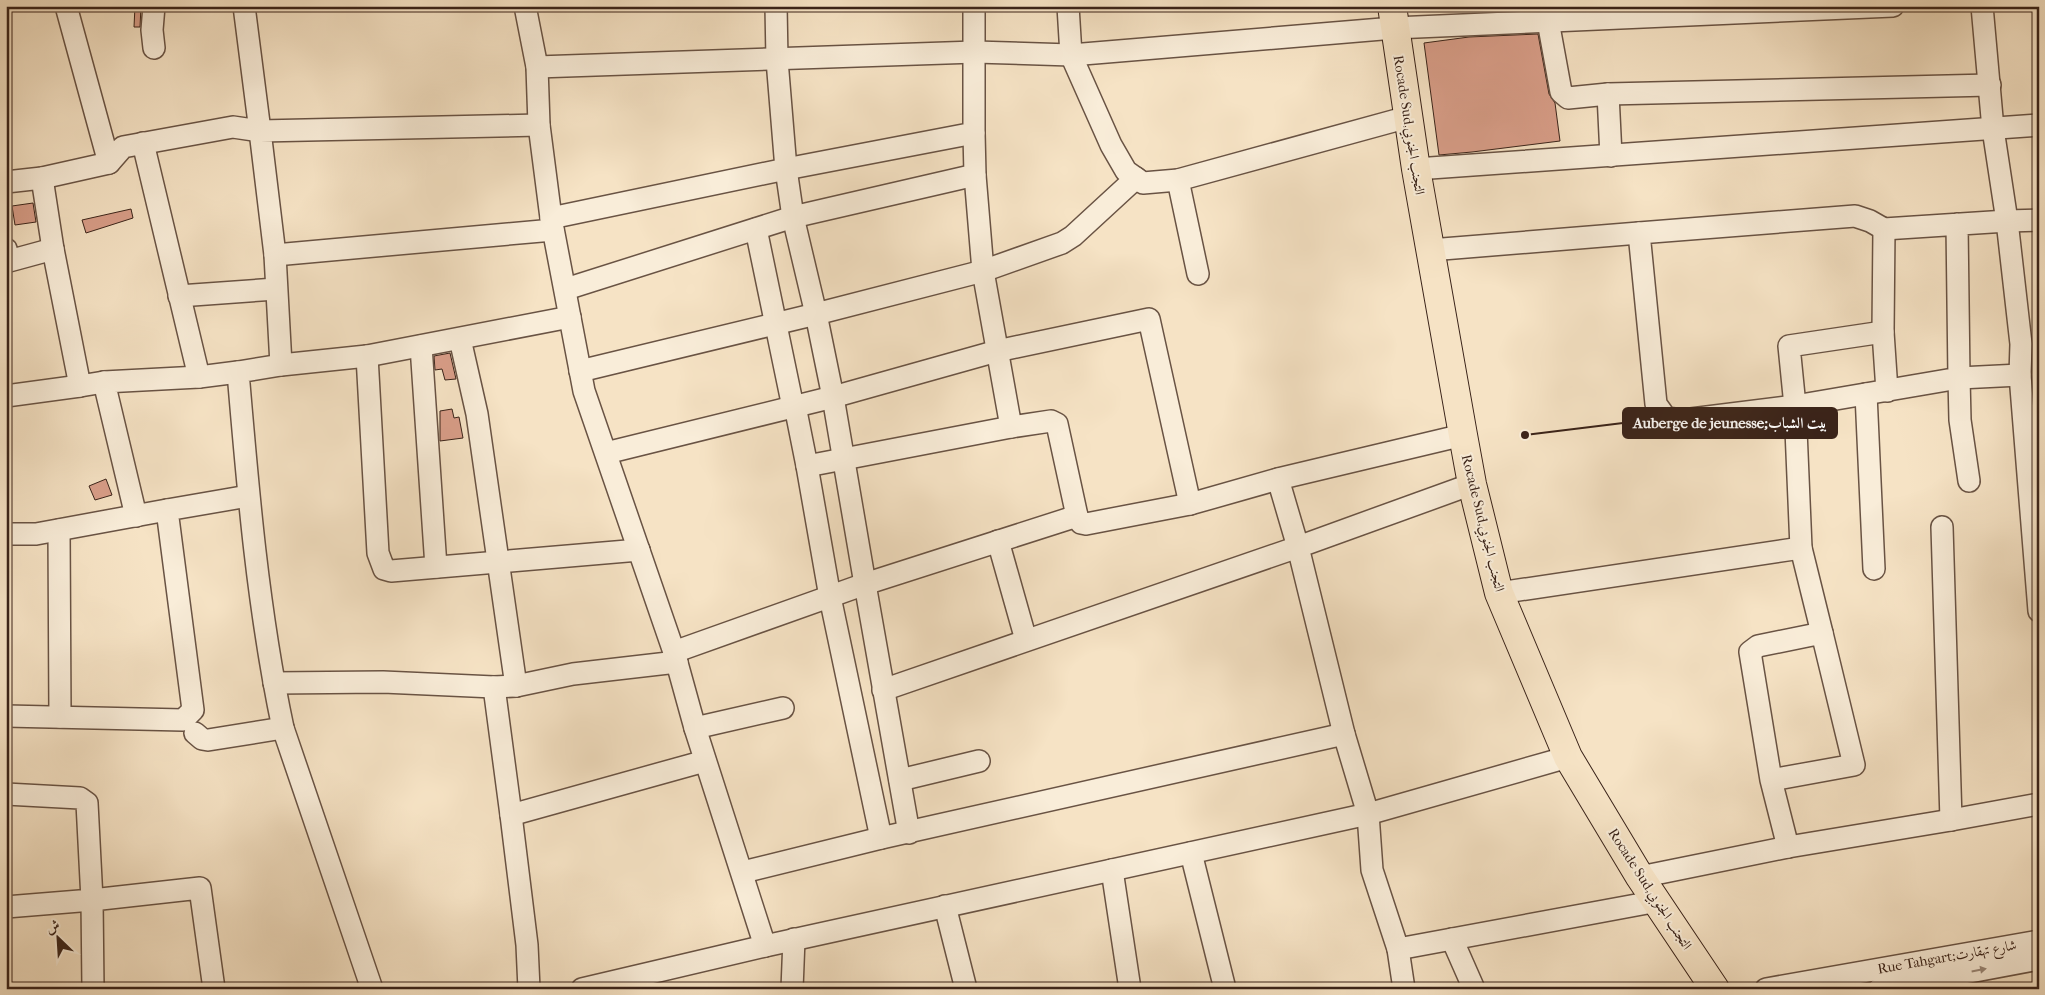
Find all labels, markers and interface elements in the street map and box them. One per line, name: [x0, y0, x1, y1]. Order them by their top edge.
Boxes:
street label: Rocade Sud,التجنب الجنوبي: [1387, 54, 1428, 196]
callout: Auberge de jeunesse;بيت الشباب: [1623, 408, 1837, 438]
text: Auberge de jeunesse;بيت الشباب: [1632, 414, 1827, 433]
street label: Rocade Sud,التجنب الجنوبي: [1455, 453, 1508, 594]
street label: Rocade Sud,التجنب الجنوبي: [1602, 825, 1696, 954]
north arrow: [32, 912, 82, 962]
text: ش: [43, 916, 63, 937]
street label: Rue Tahgart;شارع تهقارت: [1876, 936, 2018, 981]
one-way arrow: [1971, 966, 1987, 974]

